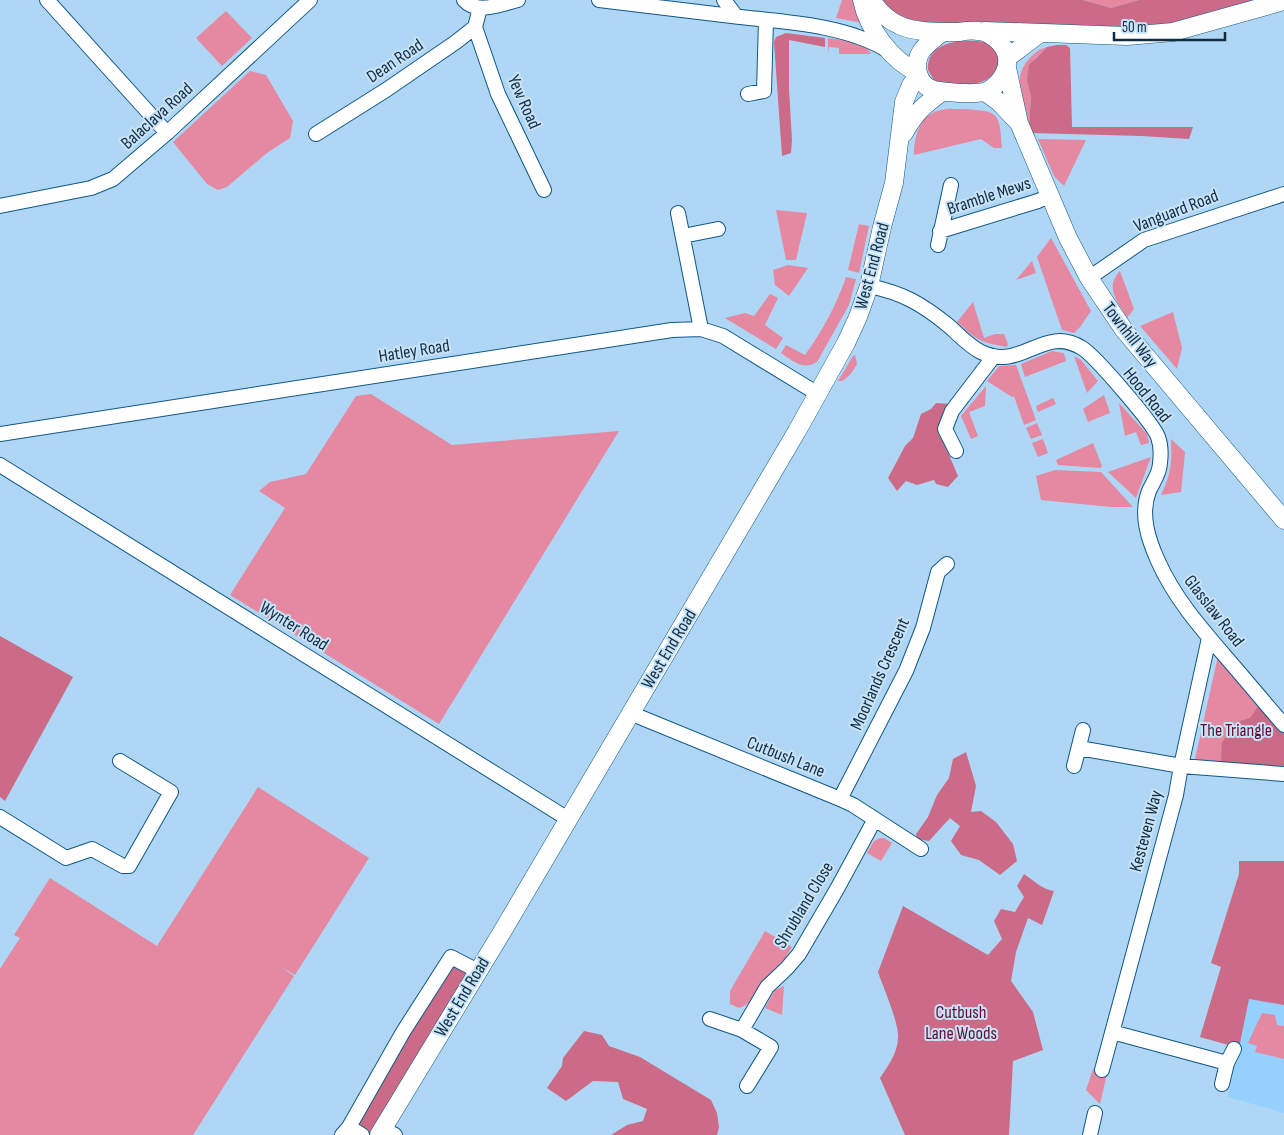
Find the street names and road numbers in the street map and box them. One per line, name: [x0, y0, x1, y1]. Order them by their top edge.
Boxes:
street label: Dean Road: [363, 35, 427, 87]
street label: Yew Road: [503, 72, 545, 132]
street label: Balaclava Road: [117, 78, 197, 154]
street label: Bramble Mews: [945, 173, 1033, 219]
street label: Vanguard Road: [1131, 185, 1221, 237]
street label: West End Road: [850, 220, 894, 312]
street label: Townhill Way: [1098, 298, 1162, 372]
street label: Hatley Road: [377, 335, 451, 367]
street label: Hood Road: [1119, 363, 1175, 427]
street label: Glasslaw Road: [1180, 571, 1248, 651]
street label: Wynter Road: [256, 597, 332, 655]
street label: West End Road: [637, 605, 701, 693]
street label: Moorlands Crescent: [846, 614, 914, 733]
street label: Cutbush Lane: [744, 732, 828, 782]
street label: Kesteven Way: [1125, 788, 1167, 874]
street label: Shrubland Close: [770, 858, 838, 952]
street label: West End Road: [430, 953, 494, 1041]

